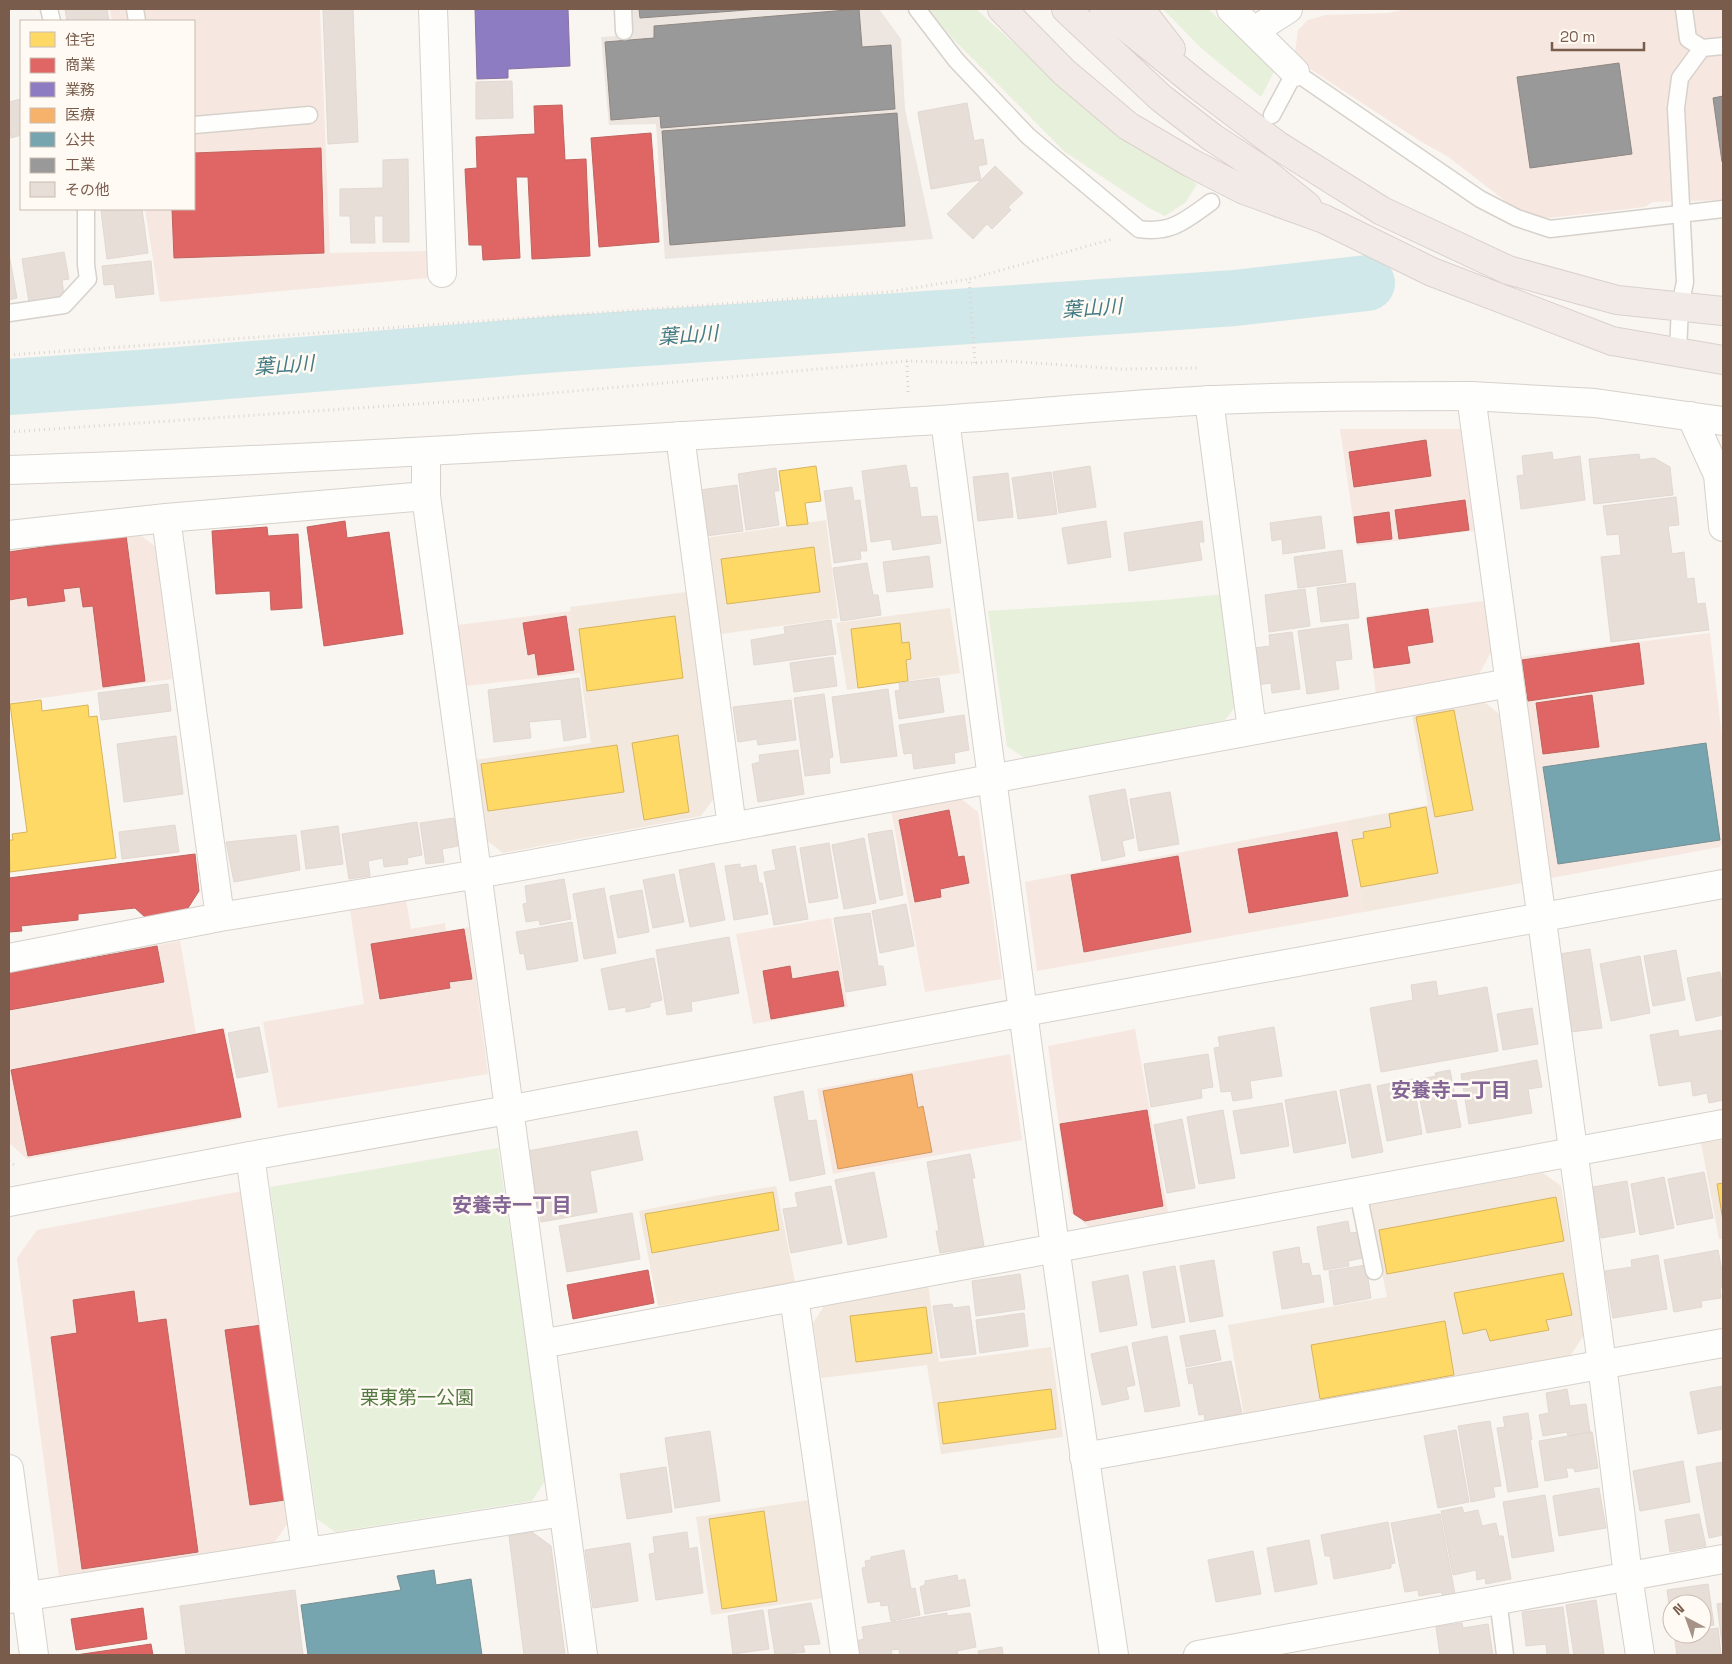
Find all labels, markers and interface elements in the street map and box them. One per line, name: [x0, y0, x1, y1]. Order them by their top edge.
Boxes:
legend: [20, 20, 195, 210]
scale bar: [1552, 20, 1644, 52]
text: 20 m: [1560, 27, 1595, 46]
text: 住宅: [65, 30, 95, 49]
text: 商業: [65, 55, 95, 74]
text: 業務: [65, 80, 95, 99]
text: 医療: [65, 105, 95, 124]
text: 公共: [65, 130, 95, 149]
text: 工業: [65, 155, 95, 174]
text: その他: [65, 180, 110, 199]
water label: 葉山川: [1061, 293, 1125, 323]
water label: 葉山川: [657, 320, 721, 350]
water label: 葉山川: [253, 350, 317, 380]
district label: 安養寺二丁目: [1391, 1077, 1511, 1103]
district label: 安養寺一丁目: [452, 1192, 572, 1218]
park label: 栗東第一公園: [360, 1385, 474, 1410]
north arrow: [1662, 1594, 1712, 1644]
text: N: [1669, 1599, 1688, 1619]

